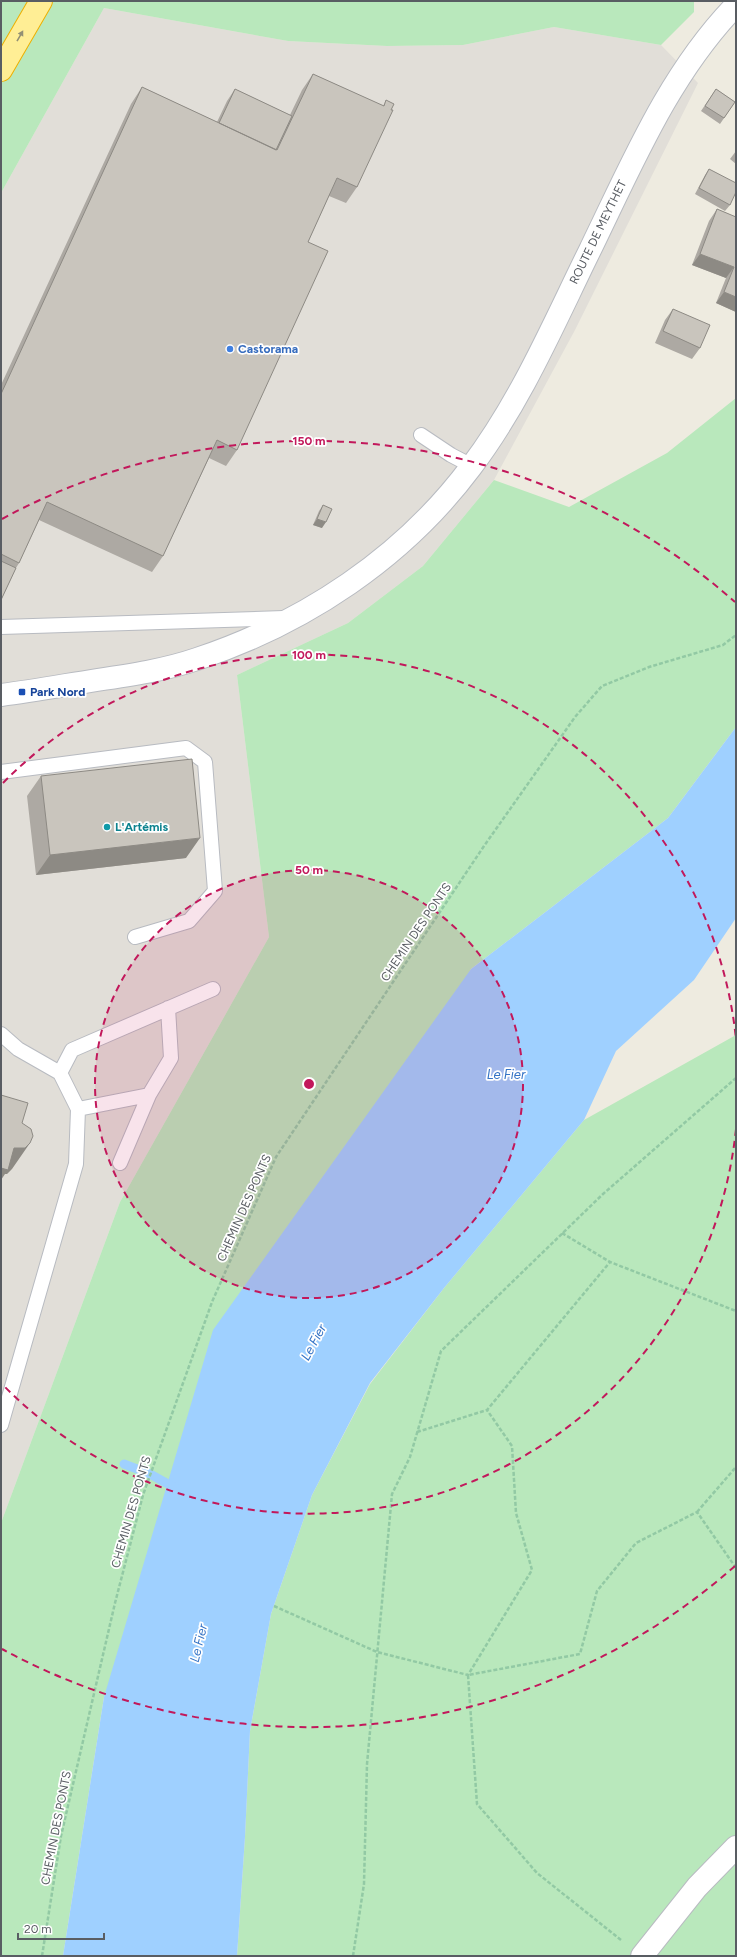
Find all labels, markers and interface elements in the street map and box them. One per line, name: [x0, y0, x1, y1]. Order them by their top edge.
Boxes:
one-way arrow: [17, 30, 24, 42]
street label: ROUTE DE MEYTHET: [567, 177, 629, 286]
place label: Castorama: [238, 342, 298, 356]
marker: Castorama: [225, 344, 235, 354]
text: 150 m: [292, 434, 326, 448]
text: 100 m: [292, 648, 326, 662]
place label: Park Nord: [30, 685, 85, 699]
marker: Park Nord: [17, 687, 27, 697]
place label: L'Artémis: [115, 820, 169, 834]
marker: L'Artémis: [102, 822, 112, 832]
text: 50 m: [295, 863, 323, 877]
street label: CHEMIN DES PONTS: [378, 880, 454, 984]
water label: Le Fier: [487, 1067, 526, 1082]
centre of rings: [302, 1077, 316, 1091]
street label: CHEMIN DES PONTS: [214, 1152, 274, 1264]
water label: Le Fier: [298, 1321, 329, 1363]
street label: CHEMIN DES PONTS: [108, 1454, 154, 1570]
water label: Le Fier: [187, 1622, 210, 1664]
street label: CHEMIN DES PONTS: [38, 1770, 74, 1886]
scale bar: [18, 1915, 104, 1941]
text: 20 m: [24, 1922, 52, 1936]

